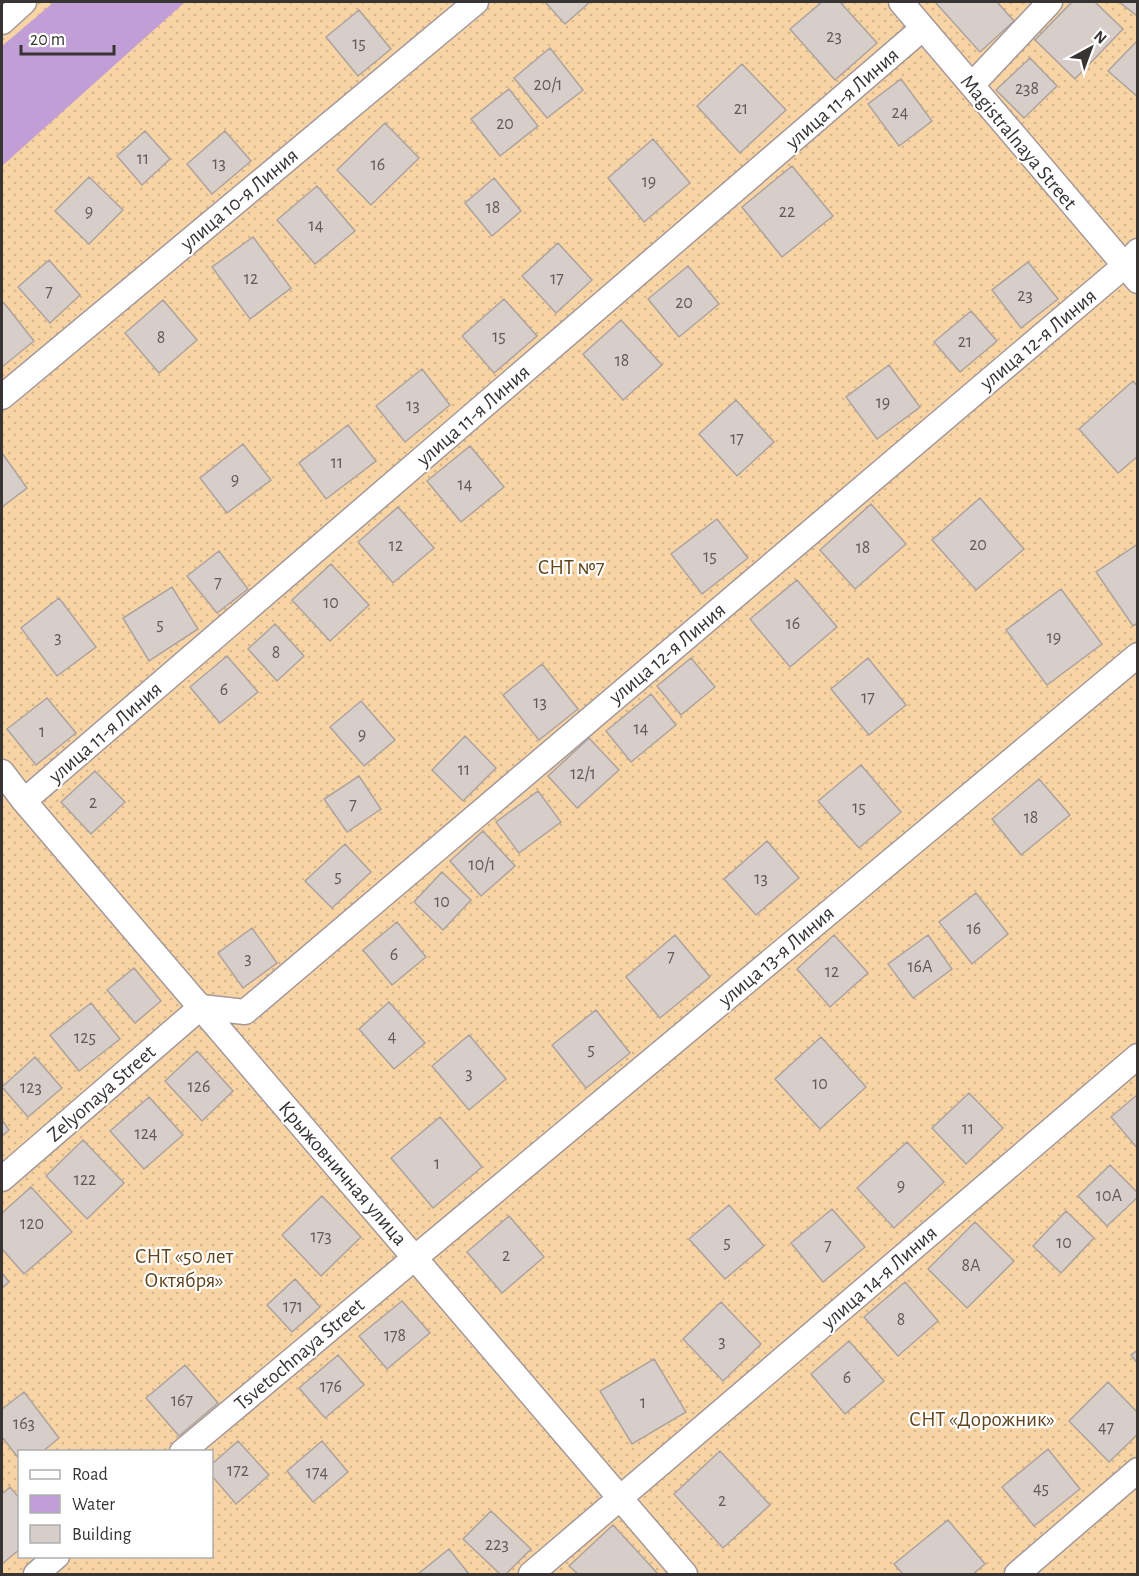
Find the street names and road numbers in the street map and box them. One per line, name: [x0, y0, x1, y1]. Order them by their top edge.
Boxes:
street label: улица 11-я Линия: [781, 44, 903, 154]
street label: Magistralnaya Street: [956, 71, 1081, 214]
street label: улица 10-я Линия: [176, 144, 302, 255]
street label: улица 12-я Линия: [975, 285, 1100, 395]
street label: улица 11-я Линия: [412, 361, 534, 471]
street label: улица 12-я Линия: [604, 599, 729, 709]
street label: улица 11-я Линия: [44, 678, 166, 788]
street label: улица 13-я Линия: [714, 902, 838, 1011]
street label: Zelyonaya Street: [43, 1041, 160, 1146]
street label: Крыжовничная улица: [274, 1097, 411, 1250]
street label: улица 14-я Линия: [817, 1222, 941, 1334]
street label: Tsvetochnaya Street: [231, 1294, 368, 1414]

